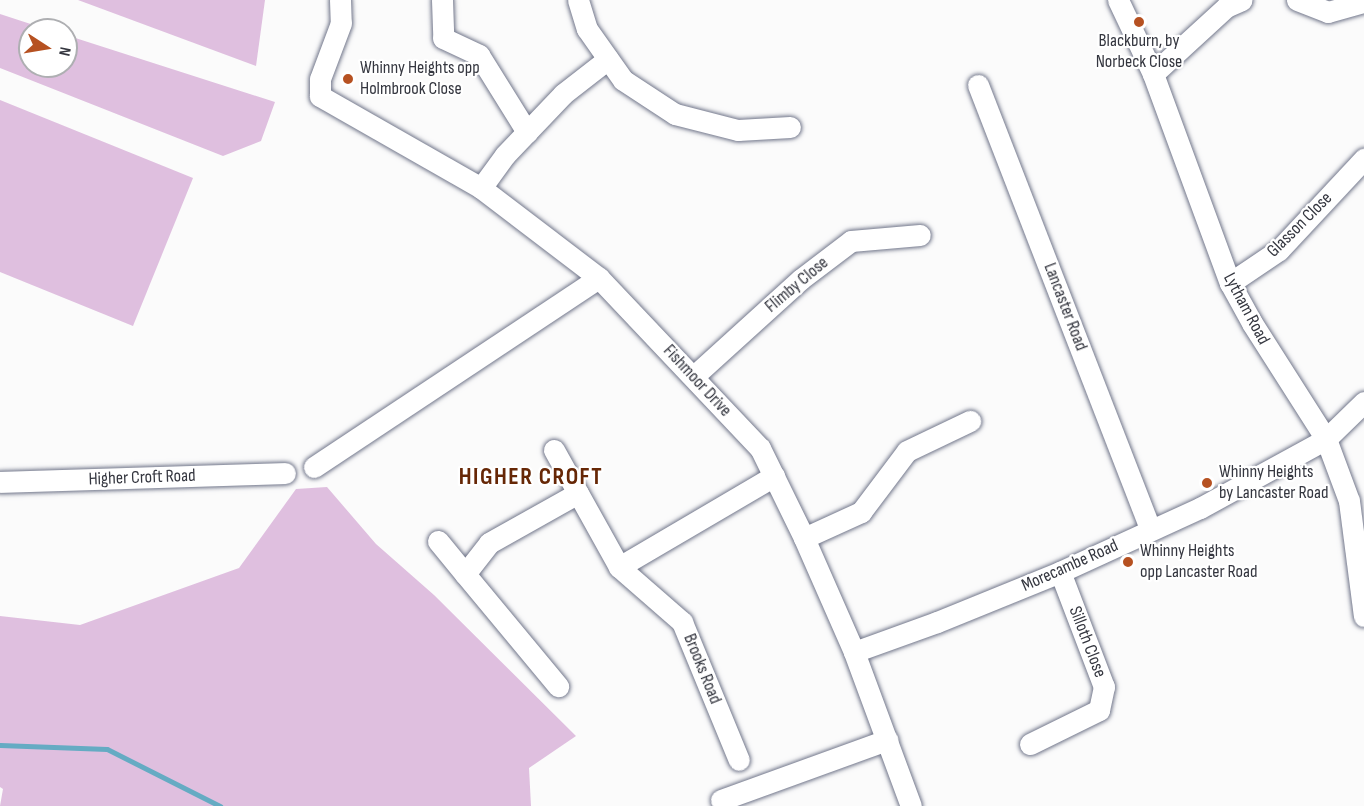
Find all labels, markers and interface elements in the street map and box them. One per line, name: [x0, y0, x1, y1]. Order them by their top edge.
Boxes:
marker: Blackburn, by Norbeck Close: [1132, 15, 1146, 29]
north arrow: [18, 18, 78, 78]
place label: Blackburn, by Norbeck Close: [1096, 31, 1182, 74]
text: N: [54, 45, 74, 58]
place label: Whinny Heights opp Holmbrook Close: [360, 58, 480, 100]
marker: Whinny Heights opp Holmbrook Close: [341, 72, 355, 86]
street label: Glasson Close: [1263, 188, 1337, 262]
street label: Flimby Close: [761, 252, 833, 318]
street label: Lancaster Road: [1038, 260, 1092, 354]
street label: Lytham Road: [1218, 270, 1274, 348]
street label: Fishmoor Drive: [658, 341, 736, 421]
place label: Whinny Heights by Lancaster Road: [1219, 462, 1328, 504]
district label: HIGHER CROFT: [459, 463, 603, 491]
street label: Higher Croft Road: [88, 465, 196, 491]
marker: Whinny Heights by Lancaster Road: [1200, 476, 1214, 490]
street label: Morecambe Road: [1018, 535, 1122, 597]
place label: Whinny Heights opp Lancaster Road: [1140, 541, 1257, 584]
marker: Whinny Heights opp Lancaster Road: [1121, 555, 1135, 569]
street label: Silloth Close: [1064, 603, 1110, 681]
street label: Brooks Road: [678, 631, 726, 707]

